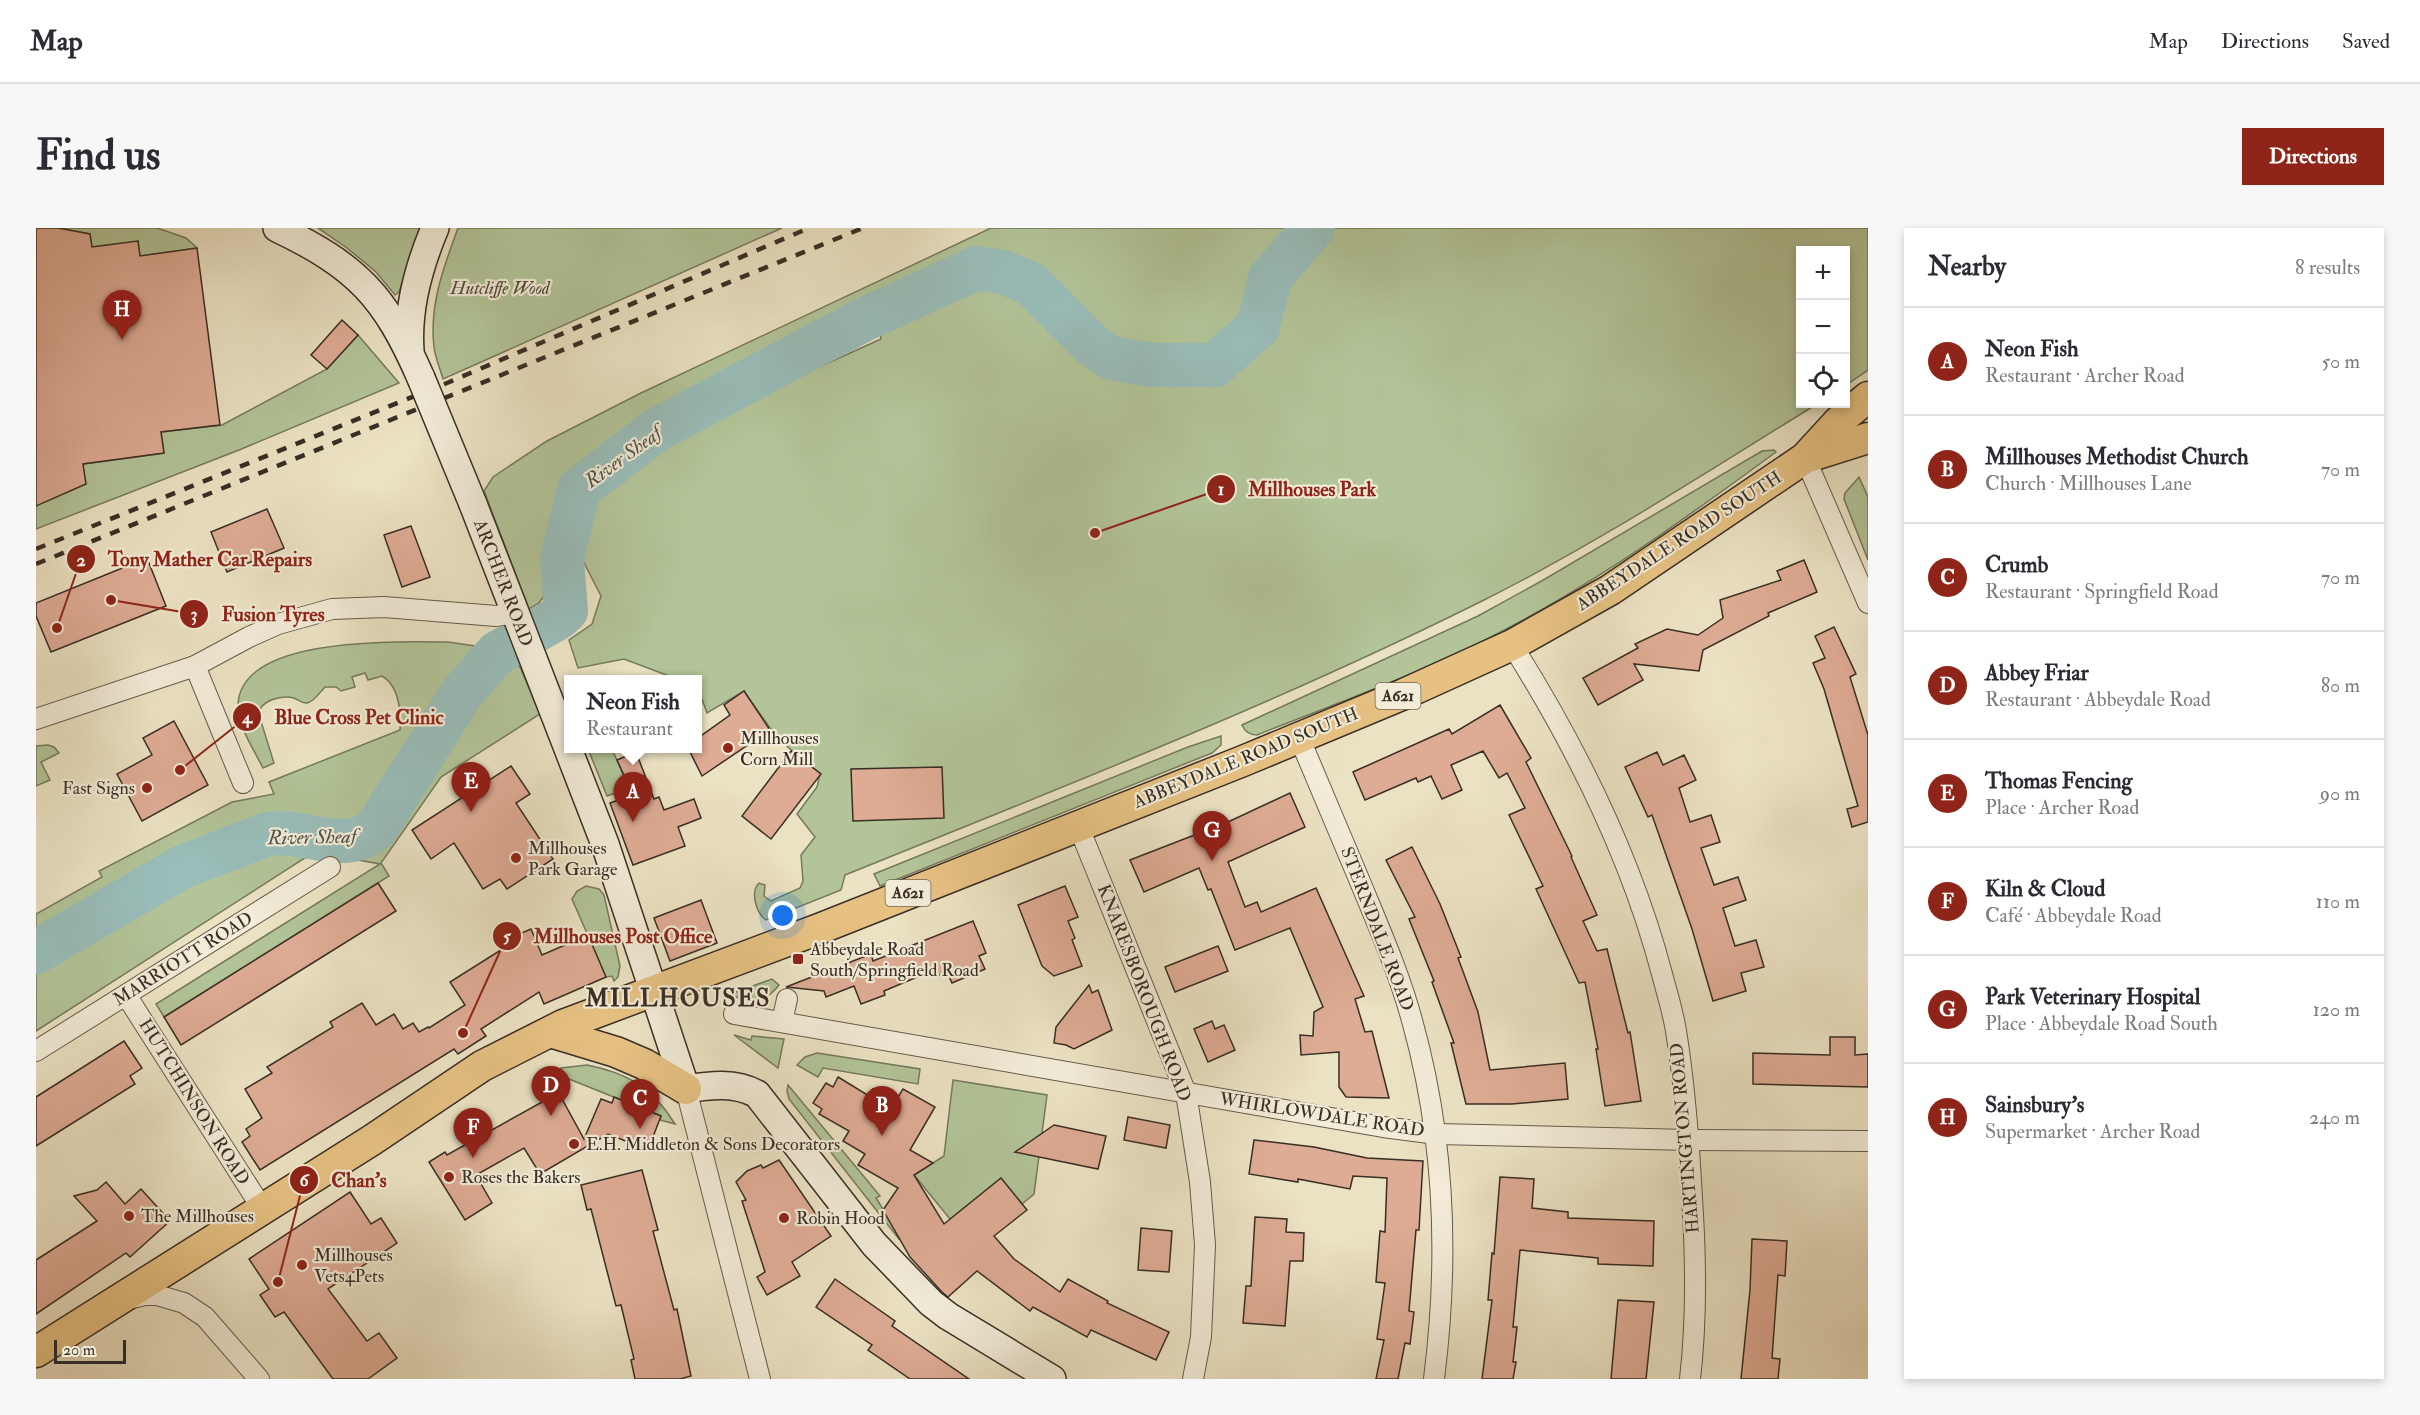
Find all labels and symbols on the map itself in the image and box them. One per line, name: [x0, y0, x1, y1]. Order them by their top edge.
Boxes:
park label: Hutcliffe Wood: [449, 277, 551, 300]
pin: H: [102, 291, 142, 340]
water label: River Sheaf: [579, 418, 671, 494]
street label: ABBEYDALE ROAD SOUTH: [1571, 466, 1786, 617]
callout: Millhouses Park: [1206, 470, 1388, 508]
text: Millhouses Park: [1247, 477, 1376, 502]
text: 1: [1218, 478, 1224, 501]
street label: ARCHER ROAD: [468, 515, 538, 650]
callout: Tony Mather Car Repairs: [66, 540, 324, 578]
text: Tony Mather Car Repairs: [107, 547, 312, 573]
text: 2: [76, 549, 86, 572]
callout: Fusion Tyres: [179, 595, 336, 633]
text: Fusion Tyres: [222, 602, 325, 628]
text: 3: [191, 603, 198, 626]
road number: A621: [1376, 683, 1420, 709]
callout: Blue Cross Pet Clinic: [232, 698, 456, 736]
street label: ABBEYDALE ROAD SOUTH: [1129, 702, 1362, 814]
text: Blue Cross Pet Clinic: [274, 705, 445, 730]
text: 4: [241, 706, 253, 729]
place label: Millhouses Corn Mill: [740, 727, 819, 771]
marker: Millhouses Corn Mill: [721, 741, 735, 755]
pin: E: [452, 762, 490, 812]
pin: A: [614, 772, 652, 822]
place label: Fast Signs: [62, 777, 135, 800]
marker: Fast Signs: [140, 781, 154, 795]
pin: G: [1192, 812, 1232, 861]
water label: River Sheaf: [266, 824, 362, 850]
place label: Millhouses Park Garage: [528, 837, 618, 881]
street label: STERNDALE ROAD: [1335, 844, 1419, 1014]
marker: Millhouses Park Garage: [509, 851, 523, 865]
road number: A621: [886, 880, 930, 906]
street label: KNARESBOROUGH ROAD: [1092, 881, 1196, 1105]
your location: [768, 901, 797, 930]
street label: MARRIOTT ROAD: [109, 907, 257, 1011]
callout: Millhouses Post Office: [492, 917, 725, 955]
text: Millhouses Post Office: [533, 924, 713, 949]
text: 5: [503, 925, 512, 948]
place label: Abbeydale Road South/Springfield Road: [809, 938, 979, 982]
marker: Abbeydale Road South/Springfield Road: [791, 952, 805, 966]
district label: MILLHOUSES: [584, 983, 771, 1014]
street label: HUTCHINSON ROAD: [133, 1015, 255, 1189]
street label: HARTINGTON ROAD: [1665, 1042, 1705, 1234]
pin: D: [532, 1066, 570, 1116]
pin: C: [620, 1080, 660, 1129]
pin: B: [862, 1086, 902, 1136]
street label: WHIRLOWDALE ROAD: [1217, 1087, 1426, 1143]
pin: F: [454, 1108, 492, 1158]
place label: E.H. Middleton & Sons Decorators: [586, 1133, 840, 1156]
marker: E.H. Middleton & Sons Decorators: [567, 1137, 581, 1151]
callout: Chan's: [289, 1161, 399, 1199]
place label: Roses the Bakers: [461, 1166, 581, 1189]
text: Chan's: [331, 1168, 387, 1193]
text: 6: [299, 1169, 310, 1192]
marker: Roses the Bakers: [442, 1170, 456, 1184]
place label: The Millhouses: [141, 1205, 254, 1228]
place label: Robin Hood: [796, 1207, 885, 1230]
marker: The Millhouses: [122, 1209, 136, 1223]
marker: Robin Hood: [777, 1211, 791, 1225]
place label: Millhouses Vets4Pets: [314, 1244, 393, 1288]
marker: Millhouses Vets4Pets: [295, 1258, 309, 1272]
scale bar: [54, 1337, 126, 1364]

